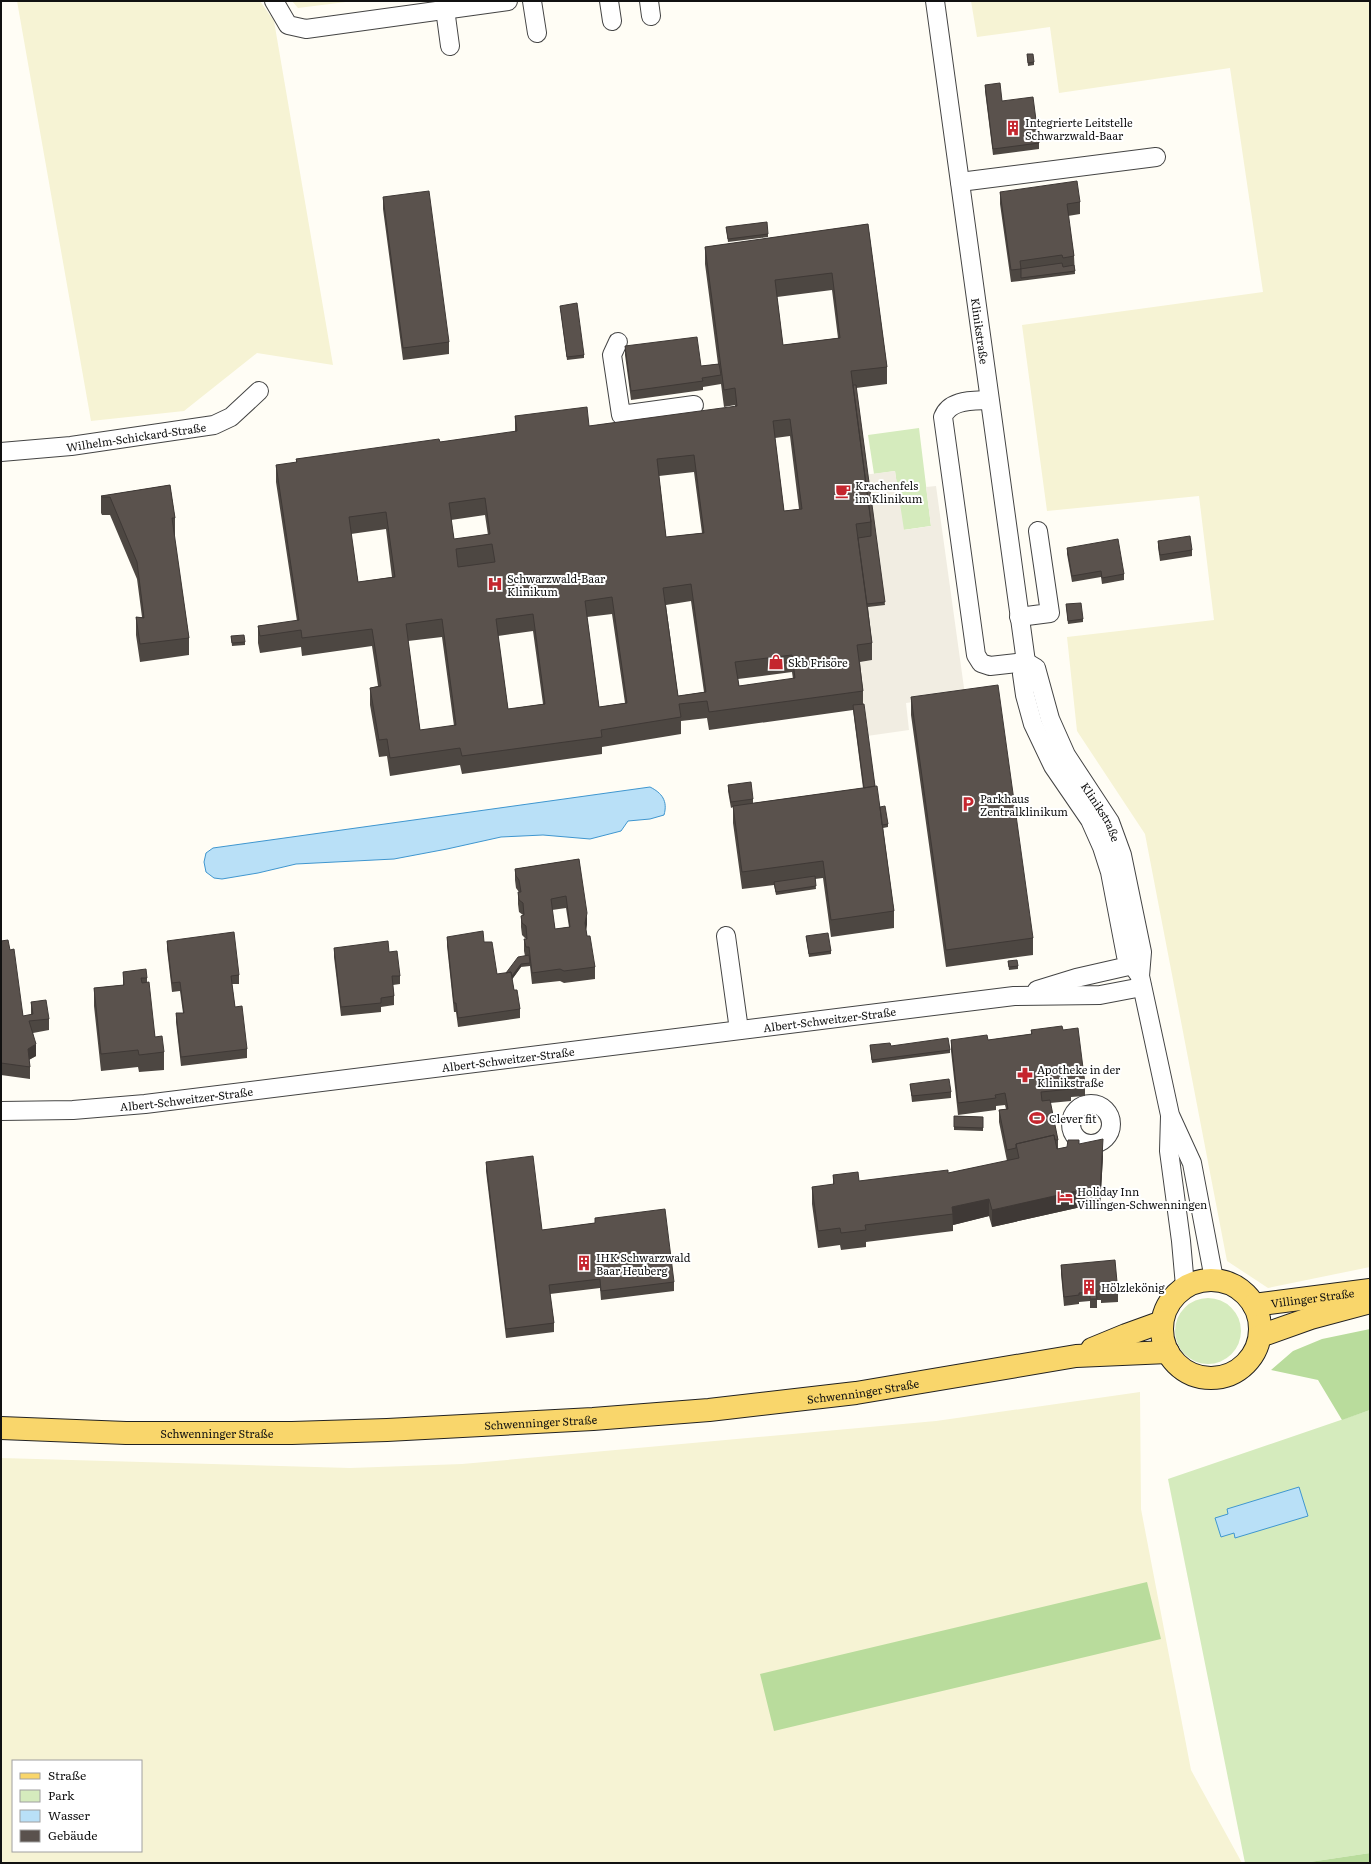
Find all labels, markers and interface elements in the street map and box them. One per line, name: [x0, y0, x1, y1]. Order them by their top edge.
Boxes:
place label: Integrierte Leitstelle Schwarzwald-Baar: [1025, 114, 1133, 143]
building icon: Integrierte Leitstelle Schwarzwald-Baar: [1004, 119, 1022, 137]
street label: Klinikstraße: [968, 297, 993, 365]
street label: Wilhelm-Schickard-Straße: [65, 418, 207, 455]
place label: Krachenfels im Klinikum: [855, 477, 923, 506]
cafe icon: Krachenfels im Klinikum: [834, 482, 852, 500]
place label: Schwarzwald-Baar Klinikum: [507, 570, 606, 599]
hospital icon: Schwarzwald-Baar Klinikum: [486, 575, 504, 593]
shop icon: Skb Frisöre: [767, 653, 785, 671]
place label: Skb Frisöre: [788, 654, 848, 670]
street label: Klinikstraße: [1078, 779, 1125, 844]
place label: Parkhaus Zentralklinikum: [980, 790, 1068, 819]
parking icon: Parkhaus Zentralklinikum: [959, 795, 977, 813]
street label: Albert-Schweitzer-Straße: [762, 1003, 897, 1035]
street label: Albert-Schweitzer-Straße: [441, 1043, 576, 1075]
place label: Apotheke in der Klinikstraße: [1037, 1061, 1121, 1090]
pharmacy icon: Apotheke in der Klinikstraße: [1016, 1066, 1034, 1084]
street label: Albert-Schweitzer-Straße: [119, 1083, 254, 1114]
sports icon: Clever fit: [1028, 1109, 1046, 1127]
place label: Clever fit: [1049, 1110, 1097, 1126]
place label: Holiday Inn Villingen-Schwenningen: [1077, 1183, 1207, 1212]
hotel icon: Holiday Inn Villingen-Schwenningen: [1056, 1188, 1074, 1206]
place label: IHK Schwarzwald Baar Heuberg: [596, 1249, 691, 1278]
building icon: IHK Schwarzwald Baar Heuberg: [575, 1254, 593, 1272]
building icon: Hölzlekönig: [1080, 1278, 1098, 1296]
place label: Hölzlekönig: [1101, 1279, 1165, 1295]
street label: Villinger Straße: [1270, 1284, 1355, 1311]
street label: Schwenninger Straße: [806, 1374, 921, 1407]
street label: Schwenninger Straße: [484, 1411, 598, 1433]
street label: Schwenninger Straße: [160, 1425, 274, 1441]
legend: [12, 1760, 142, 1852]
text: Straße: [48, 1766, 86, 1784]
text: Park: [48, 1786, 75, 1804]
text: Wasser: [48, 1806, 90, 1824]
text: Gebäude: [48, 1826, 97, 1844]

